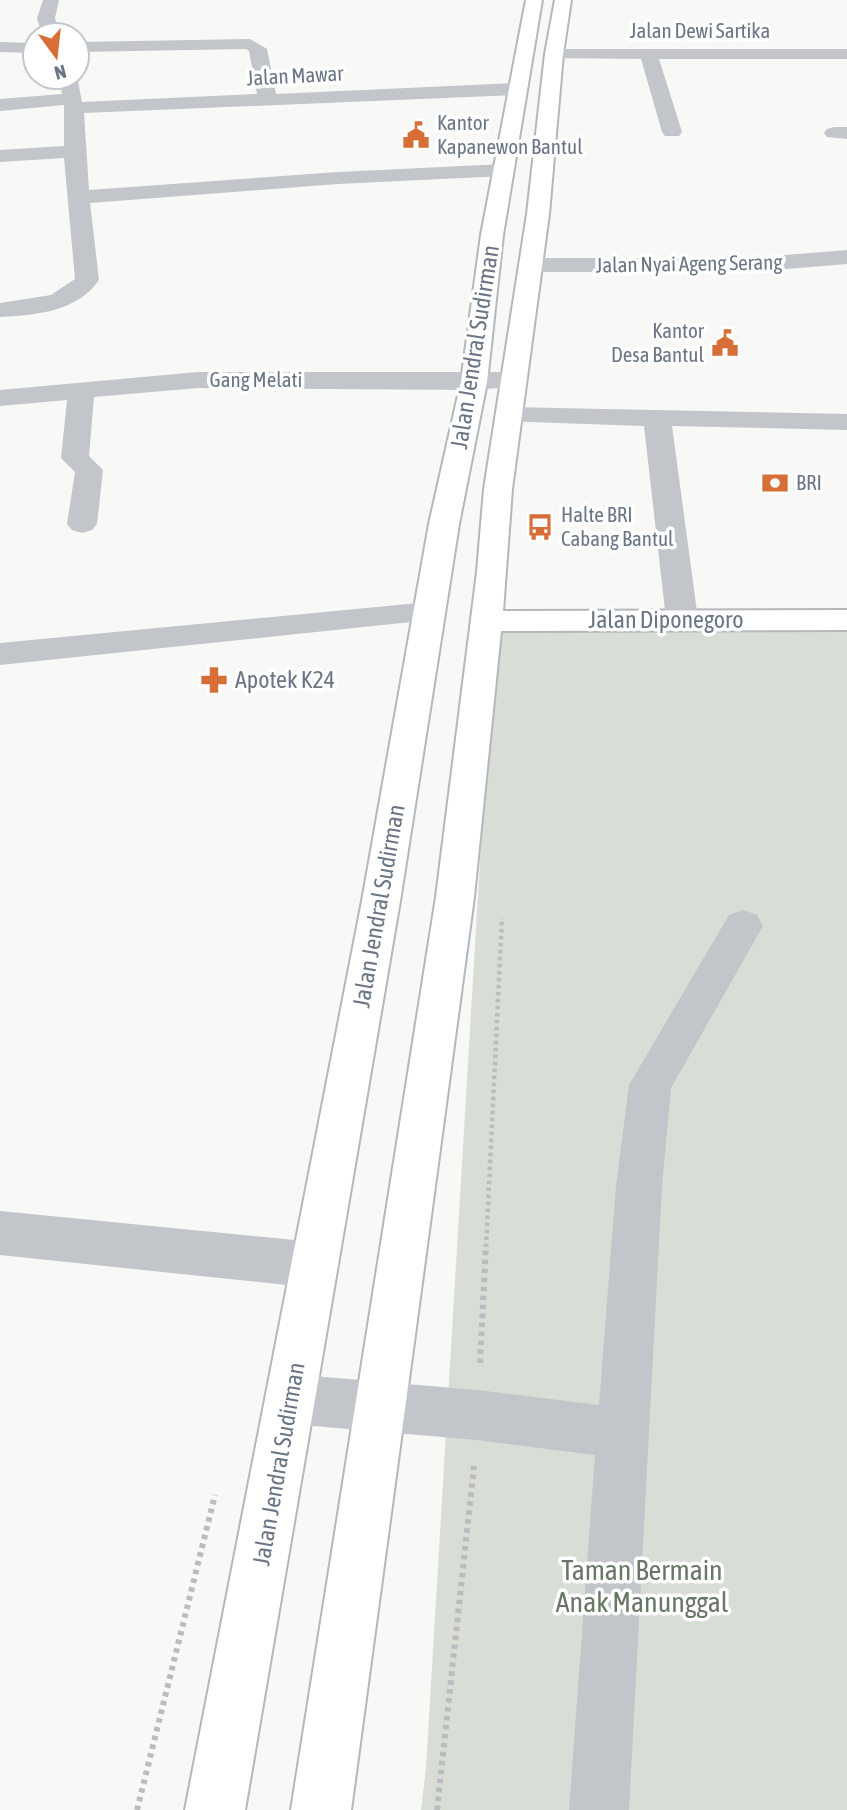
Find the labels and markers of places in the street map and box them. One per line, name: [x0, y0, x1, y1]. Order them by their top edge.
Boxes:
place label: Kantor Kapanewon Bantul: [437, 110, 583, 158]
public building icon: Kantor Kapanewon Bantul: [401, 120, 431, 150]
place label: Kantor Desa Bantul: [611, 318, 705, 366]
public building icon: Kantor Desa Bantul: [710, 328, 740, 358]
bank icon: BRI: [760, 468, 790, 498]
place label: BRI: [796, 470, 822, 494]
place label: Halte BRI Cabang Bantul: [561, 502, 674, 550]
bus stop icon: Halte BRI Cabang Bantul: [525, 512, 555, 542]
pharmacy icon: Apotek K24: [199, 665, 229, 695]
place label: Apotek K24: [235, 666, 335, 693]

